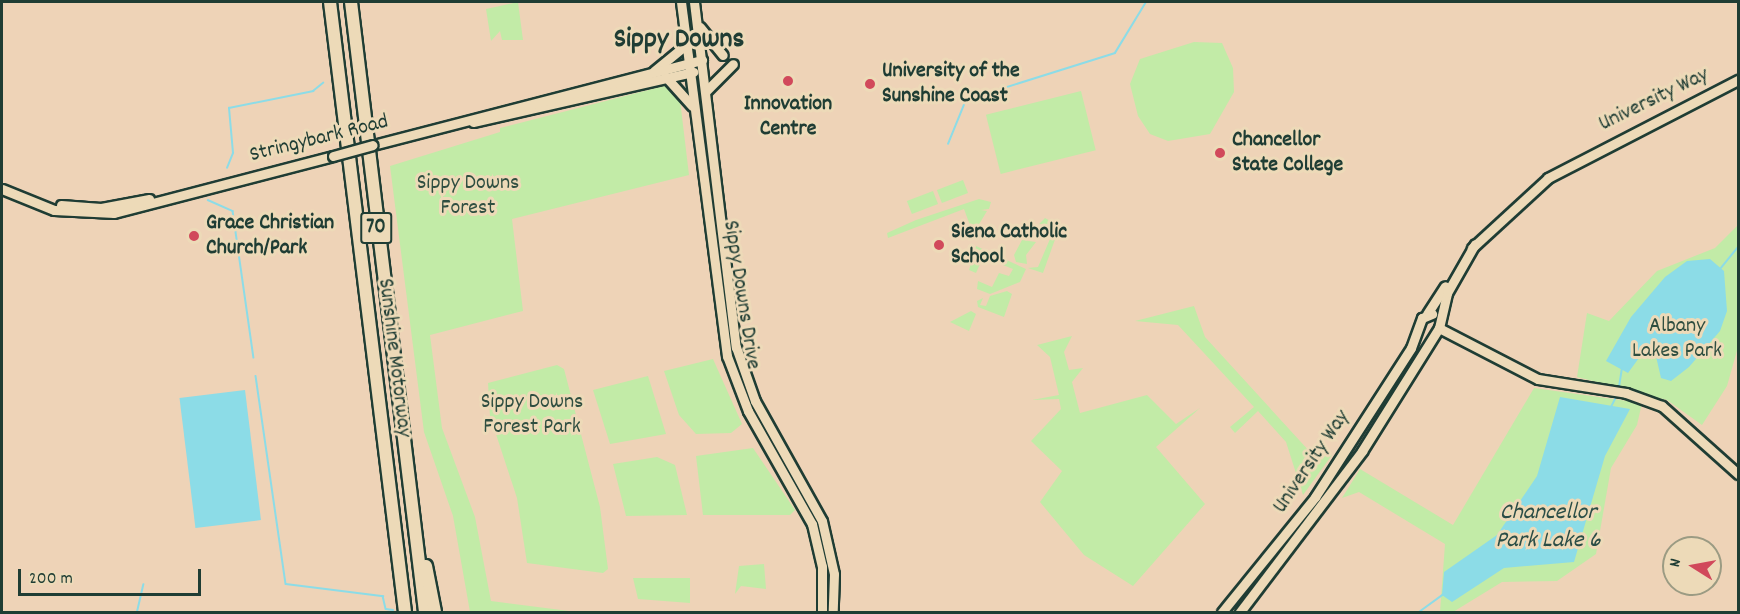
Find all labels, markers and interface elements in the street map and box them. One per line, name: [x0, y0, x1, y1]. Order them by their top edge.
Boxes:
district label: Sippy Downs: [614, 24, 744, 58]
place label: University of the Sunshine Coast: [882, 58, 1020, 110]
street label: University Way: [1595, 62, 1713, 138]
marker: Innovation Centre: [781, 74, 795, 88]
marker: University of the Sunshine Coast: [863, 77, 877, 91]
place label: Innovation Centre: [744, 91, 832, 142]
street label: Stringybark Road: [247, 109, 391, 169]
place label: Chancellor State College: [1232, 127, 1343, 178]
marker: Chancellor State College: [1213, 146, 1227, 160]
park label: Sippy Downs Forest: [417, 170, 519, 222]
place label: Grace Christian Church/Park: [206, 210, 334, 262]
road number: 70: [360, 210, 392, 246]
street label: Sippy Downs Drive: [716, 219, 766, 371]
place label: Siena Catholic School: [951, 219, 1067, 270]
marker: Grace Christian Church/Park: [187, 229, 201, 243]
marker: Siena Catholic School: [932, 238, 946, 252]
street label: Sunshine Motorway: [371, 277, 417, 439]
park label: Albany Lakes Park: [1632, 313, 1722, 364]
park label: Sippy Downs Forest Park: [481, 389, 583, 440]
street label: University Way: [1268, 405, 1356, 519]
water label: Chancellor Park Lake 6: [1495, 500, 1601, 556]
north arrow: [1662, 536, 1722, 596]
scale bar: [21, 557, 204, 595]
text: N: [1664, 557, 1688, 569]
text: 200 m: [29, 567, 73, 592]

